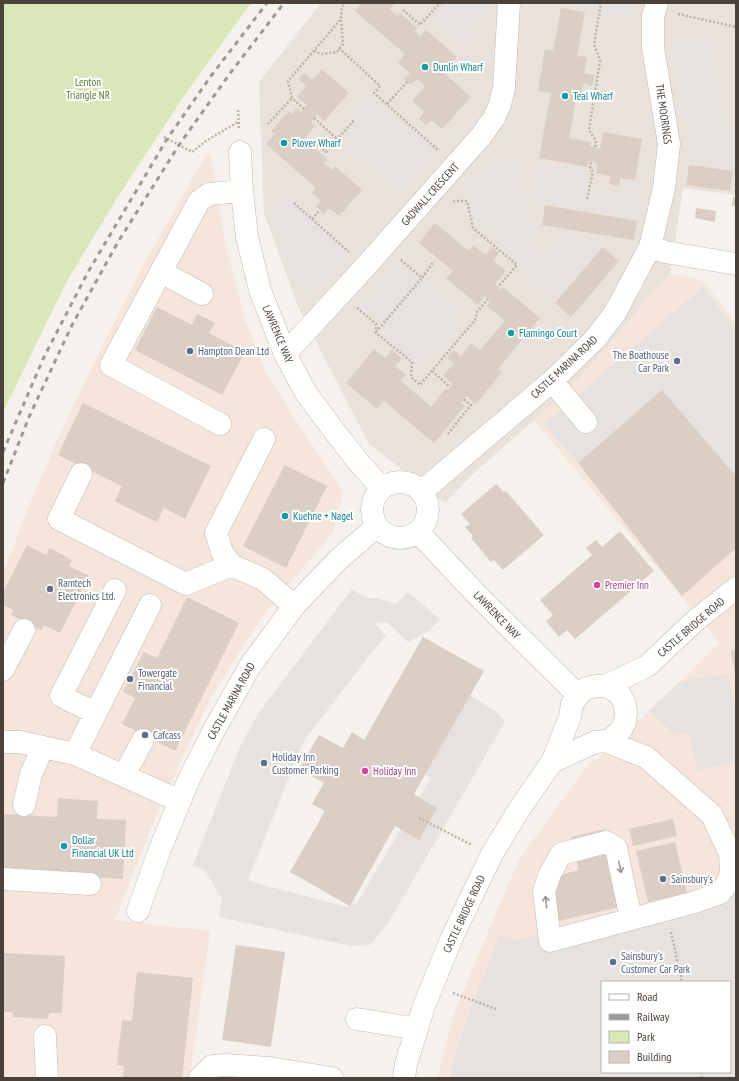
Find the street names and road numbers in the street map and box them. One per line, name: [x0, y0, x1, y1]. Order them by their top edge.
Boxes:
street label: THE MOORINGS: [653, 83, 675, 145]
street label: GADWALL CRESCENT: [398, 160, 462, 228]
street label: LAWRENCE WAY: [260, 303, 296, 365]
street label: CASTLE MARINA ROAD: [528, 332, 600, 401]
street label: LAWRENCE WAY: [471, 588, 523, 642]
street label: CASTLE BRIDGE ROAD: [655, 594, 728, 660]
street label: CASTLE MARINA ROAD: [204, 660, 258, 742]
street label: CASTLE BRIDGE ROAD: [440, 873, 488, 955]

